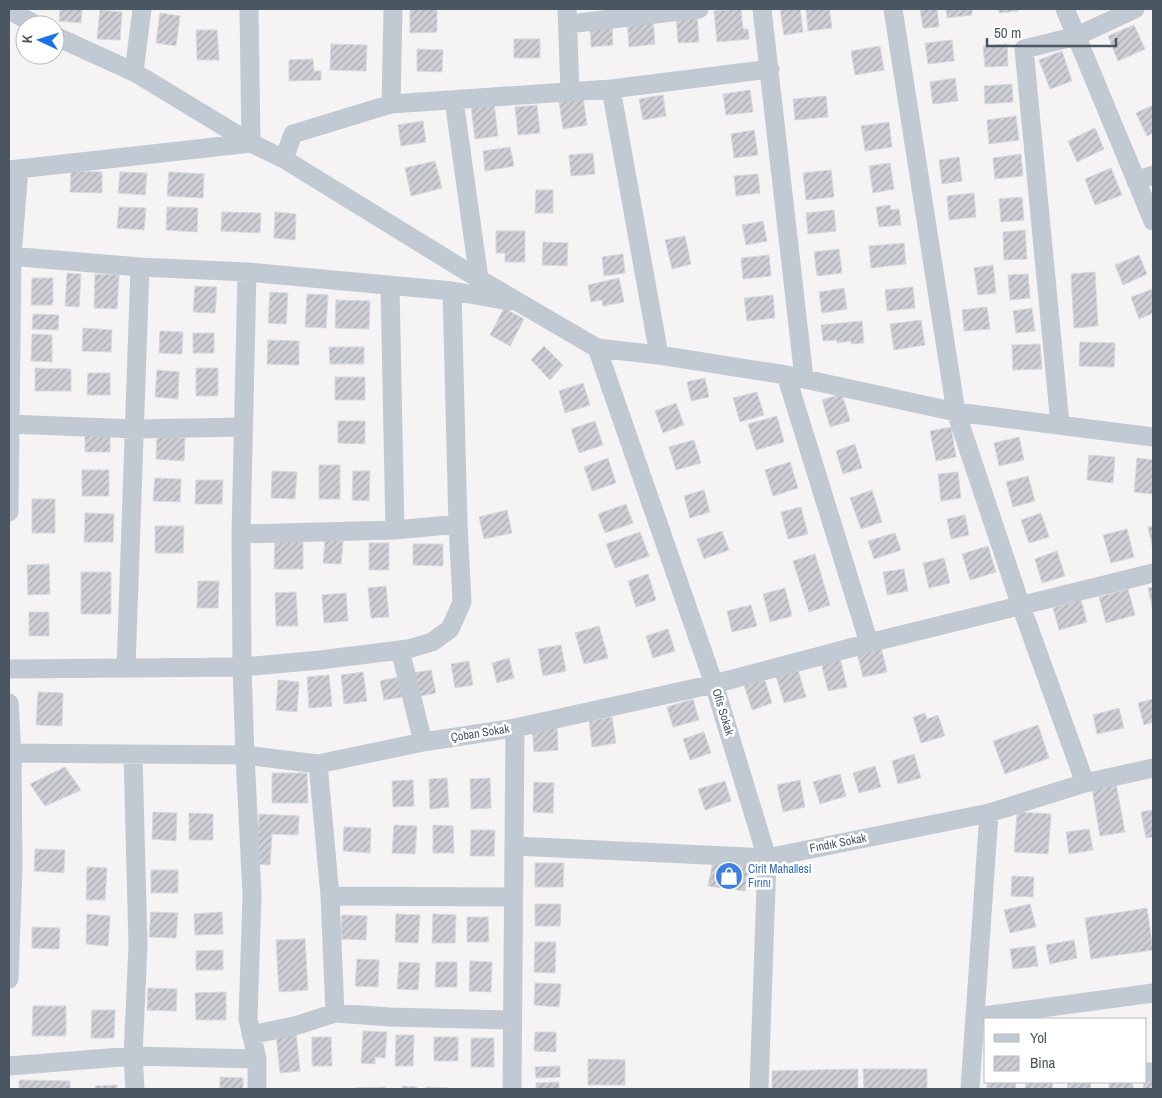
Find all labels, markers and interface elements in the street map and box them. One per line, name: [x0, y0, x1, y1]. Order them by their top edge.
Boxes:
north arrow: [15, 15, 65, 65]
scale bar: [987, 15, 1116, 47]
text: 50 m: [994, 22, 1021, 43]
text: K: [18, 34, 36, 44]
street label: Ofis Sokak: [708, 687, 738, 737]
street label: Çoban Sokak: [450, 720, 511, 746]
street label: Fındık Sokak: [808, 830, 868, 856]
shop icon: Cirit Mahallesi Fırını: [714, 861, 744, 891]
place label: Cirit Mahallesi Fırını: [748, 861, 811, 891]
legend: [984, 1018, 1147, 1083]
text: Yol: [1030, 1027, 1047, 1048]
text: Bina: [1030, 1052, 1055, 1073]

